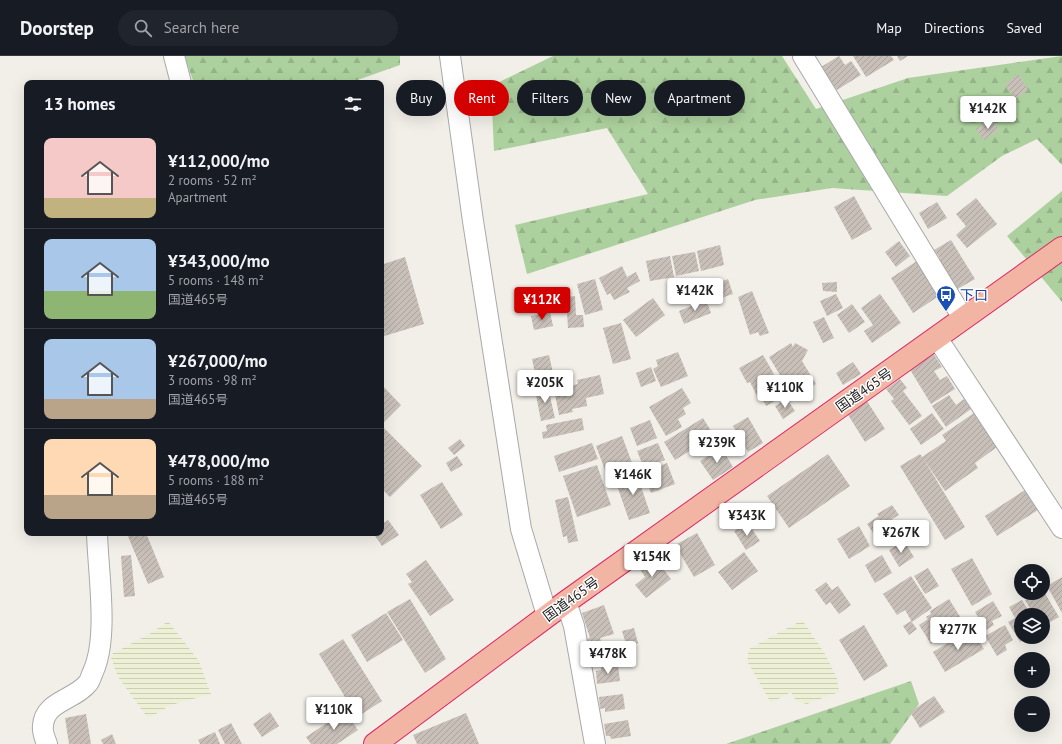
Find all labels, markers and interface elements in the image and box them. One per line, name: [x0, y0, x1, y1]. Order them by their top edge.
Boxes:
search box: [118, 10, 398, 46]
text: Doorstep: [20, 16, 94, 40]
icon: search: [132, 17, 154, 39]
text: Search here: [164, 18, 240, 37]
text: Map: [876, 19, 902, 37]
text: Directions: [924, 19, 984, 37]
text: Saved: [1006, 19, 1042, 37]
chip: Buy: [396, 80, 446, 116]
chip: Rent: [454, 80, 509, 116]
chip: Filters: [517, 80, 583, 116]
chip: New: [591, 80, 646, 116]
chip: Apartment: [654, 80, 745, 116]
text: 13 homes: [44, 93, 115, 115]
icon: filters: [342, 93, 364, 115]
pin: ¥142K: [960, 96, 1016, 130]
text: ¥142K: [969, 100, 1007, 117]
text: ¥112,000/mo: [168, 150, 270, 172]
icon: home: [76, 154, 124, 202]
text: 2 rooms · 52 m²: [168, 172, 257, 189]
text: Apartment: [168, 189, 227, 206]
text: ¥343,000/mo: [168, 250, 270, 272]
icon: home: [76, 255, 124, 303]
text: 5 rooms · 148 m²: [168, 272, 264, 289]
pin: ¥142K: [667, 278, 723, 312]
text: ¥142K: [676, 282, 714, 299]
bus stop icon: 下口: [935, 284, 957, 312]
place label: 下口: [960, 286, 988, 304]
pin: ¥112K: [514, 287, 570, 321]
text: 国道465号: [168, 291, 228, 308]
text: ¥112K: [523, 291, 561, 308]
text: ¥267,000/mo: [168, 350, 267, 372]
icon: home: [76, 355, 124, 403]
street label: 国道465号: [832, 364, 896, 416]
pin: ¥205K: [517, 370, 573, 404]
text: 3 rooms · 98 m²: [168, 372, 257, 389]
text: ¥205K: [526, 374, 564, 391]
pin: ¥110K: [757, 375, 813, 409]
text: ¥110K: [766, 379, 804, 396]
text: 国道465号: [168, 391, 228, 408]
pin: ¥239K: [689, 430, 745, 464]
text: ¥239K: [698, 434, 736, 451]
text: ¥478,000/mo: [168, 450, 270, 472]
icon: home: [76, 455, 124, 503]
pin: ¥146K: [605, 462, 661, 496]
text: ¥146K: [614, 466, 652, 483]
text: 5 rooms · 188 m²: [168, 472, 264, 489]
text: 国道465号: [168, 491, 228, 508]
pin: ¥343K: [719, 503, 775, 537]
text: ¥343K: [728, 507, 766, 524]
pin: ¥267K: [873, 520, 929, 554]
text: ¥267K: [882, 524, 920, 541]
pin: ¥154K: [624, 544, 680, 578]
text: ¥154K: [633, 548, 671, 565]
map controls: [1014, 564, 1050, 732]
button: locate: [1014, 564, 1050, 600]
street label: 国道465号: [539, 573, 603, 625]
button: layers: [1014, 608, 1050, 644]
pin: ¥277K: [930, 617, 986, 651]
text: ¥277K: [939, 621, 977, 638]
pin: ¥478K: [580, 641, 636, 675]
text: ¥478K: [589, 645, 627, 662]
button: +: [1014, 652, 1050, 688]
button: −: [1014, 696, 1050, 732]
pin: ¥110K: [306, 697, 362, 731]
text: ¥110K: [315, 701, 353, 718]

